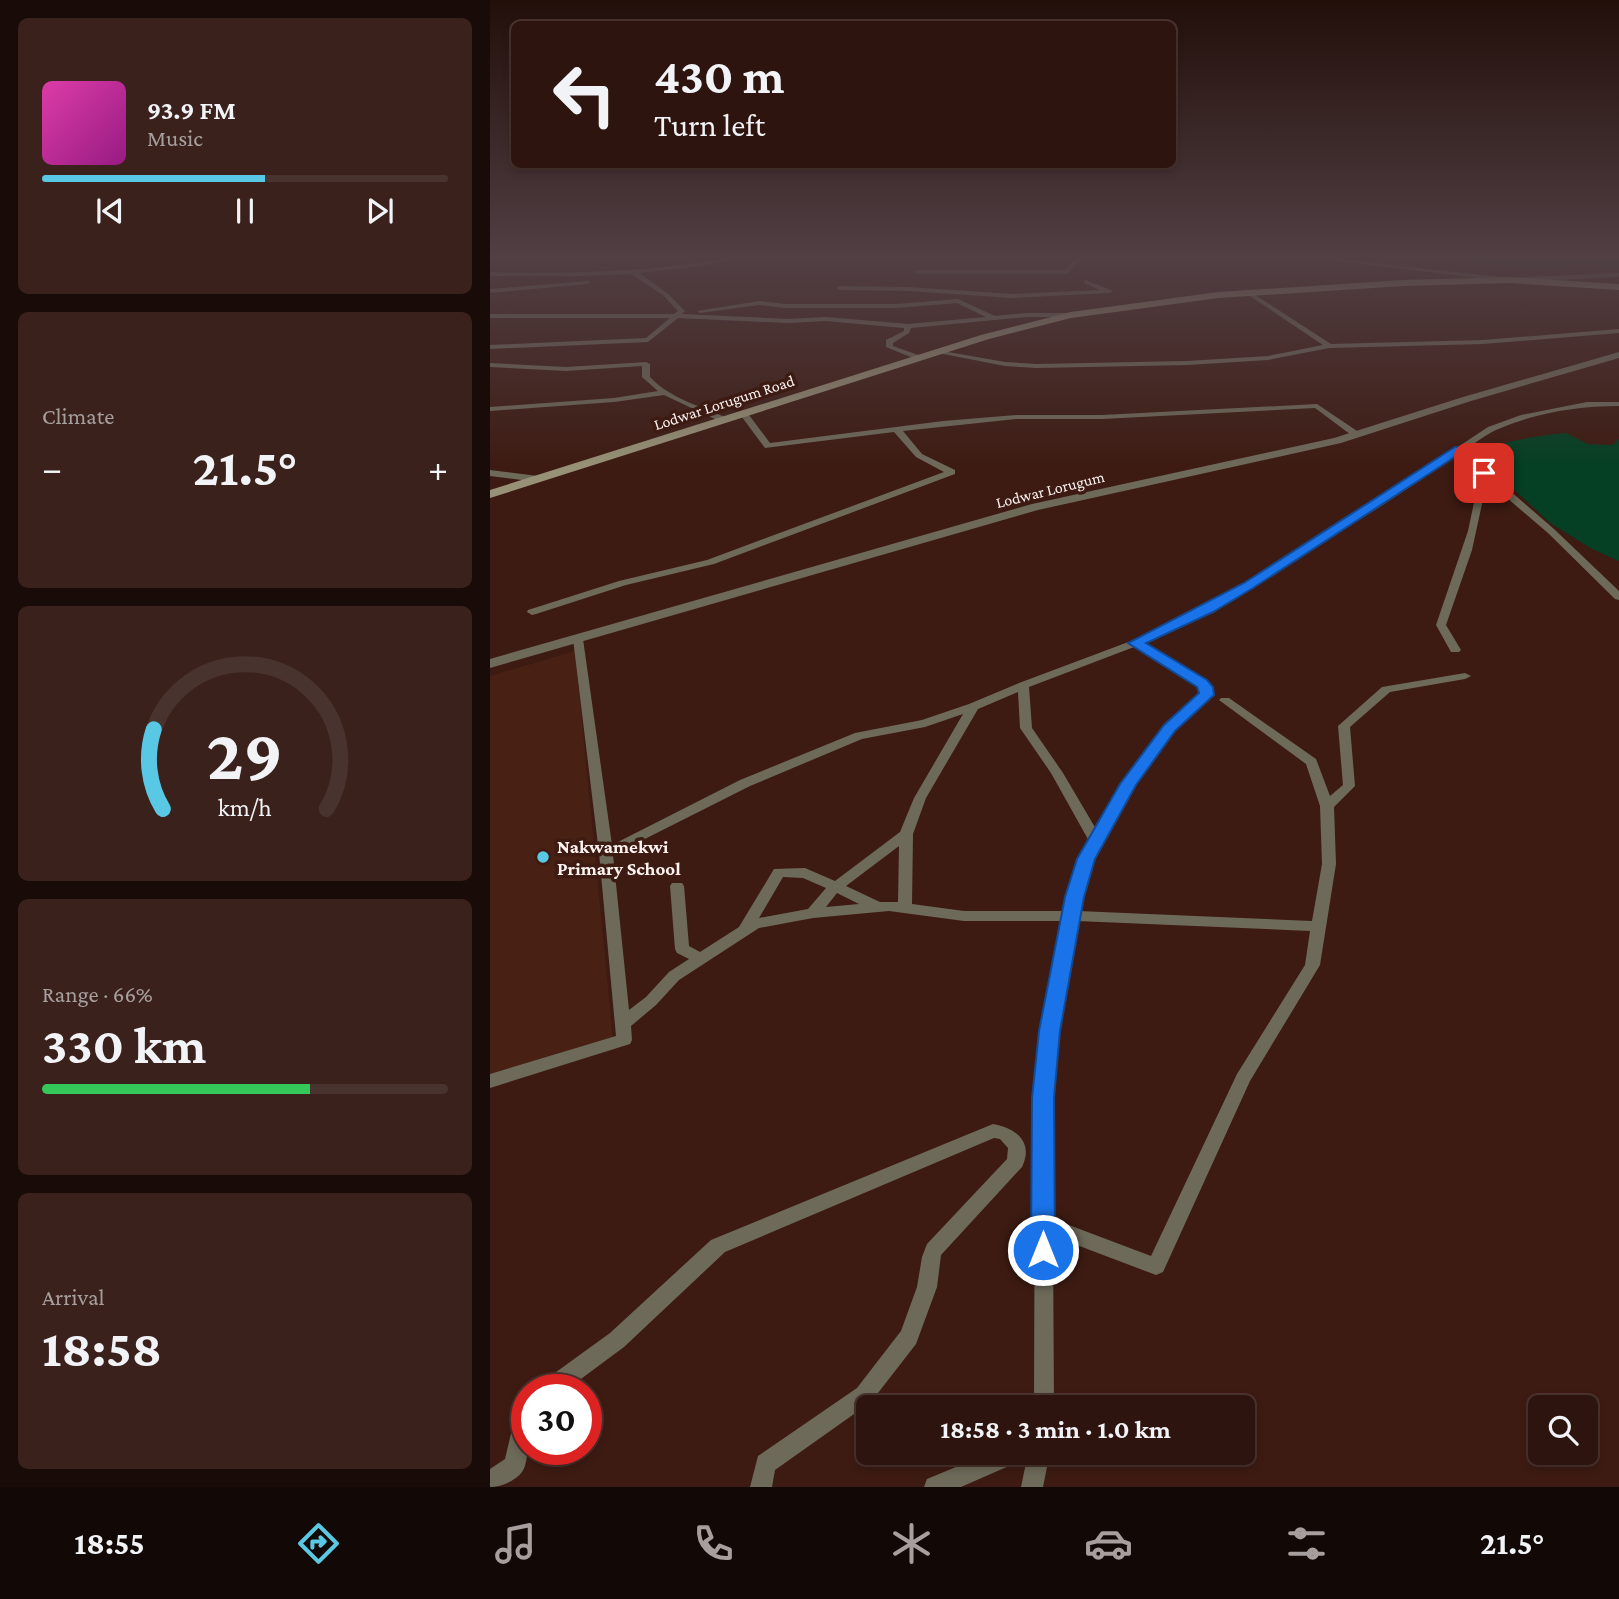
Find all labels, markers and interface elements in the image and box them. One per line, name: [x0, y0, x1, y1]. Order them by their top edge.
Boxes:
icon: left: [539, 49, 630, 140]
text: 430 m: [654, 49, 785, 104]
text: 93.9 FM: [147, 96, 236, 125]
text: Turn left: [654, 107, 765, 143]
text: Music: [147, 125, 203, 151]
icon: previous: [91, 192, 129, 230]
icon: pause: [226, 192, 264, 230]
icon: next: [361, 192, 399, 230]
street label: Lodwar Lorugum Road: [652, 372, 797, 434]
text: Climate: [42, 403, 114, 429]
text: 21.5°: [193, 438, 298, 496]
pin: [1454, 443, 1514, 503]
text: −: [42, 447, 62, 489]
text: +: [428, 447, 448, 489]
icon: arrive: [1465, 454, 1503, 492]
street label: Lodwar Lorugum: [994, 468, 1107, 512]
text: 29: [207, 715, 283, 796]
text: km/h: [218, 794, 272, 821]
place label: Nakwamekwi Primary School: [557, 836, 681, 879]
marker: Nakwamekwi Primary School: [535, 849, 551, 865]
text: Range · 66%: [42, 981, 153, 1007]
text: 330 km: [42, 1016, 206, 1074]
position arrow: [1006, 1213, 1080, 1287]
text: Arrival: [42, 1284, 105, 1310]
text: 18:58: [42, 1319, 162, 1377]
speed limit sign: 30: [511, 1374, 602, 1465]
map controls: [1528, 1395, 1598, 1465]
button: search: [1528, 1395, 1598, 1465]
text: 18:58 · 3 min · 1.0 km: [940, 1415, 1171, 1444]
icon: directions: [294, 1519, 343, 1568]
icon: music: [491, 1519, 540, 1568]
icon: phone: [689, 1519, 738, 1568]
icon: climate: [887, 1519, 936, 1568]
icon: car: [1084, 1519, 1133, 1568]
icon: filters: [1282, 1519, 1331, 1568]
text: 18:55: [74, 1525, 145, 1561]
text: 21.5°: [1480, 1525, 1545, 1561]

